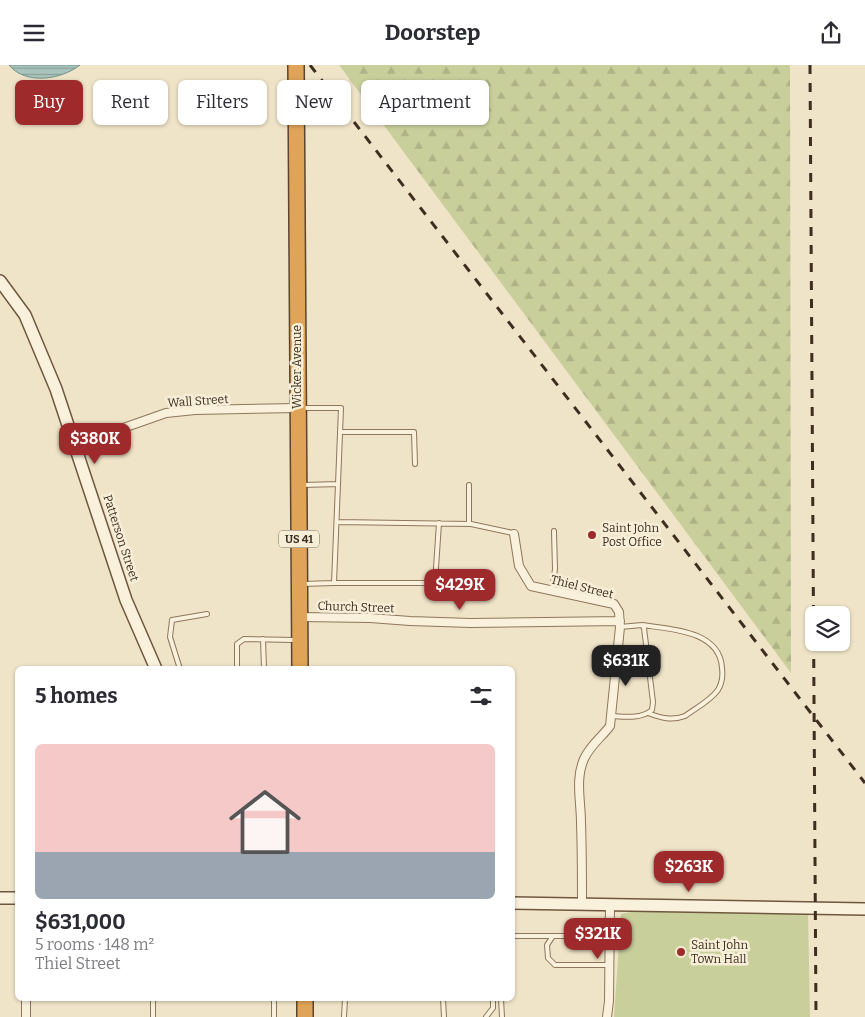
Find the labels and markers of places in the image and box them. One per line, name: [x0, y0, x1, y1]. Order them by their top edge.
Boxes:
pin: $380K: [60, 423, 130, 465]
place label: Saint John Post Office: [602, 521, 662, 549]
marker: Saint John Post Office: [586, 529, 598, 541]
pin: $429K: [425, 569, 495, 611]
pin: $631K: [591, 645, 661, 687]
pin: $263K: [654, 851, 724, 893]
pin: $321K: [563, 917, 633, 960]
place label: Saint John Town Hall: [691, 938, 749, 966]
marker: Saint John Town Hall: [675, 946, 687, 958]

